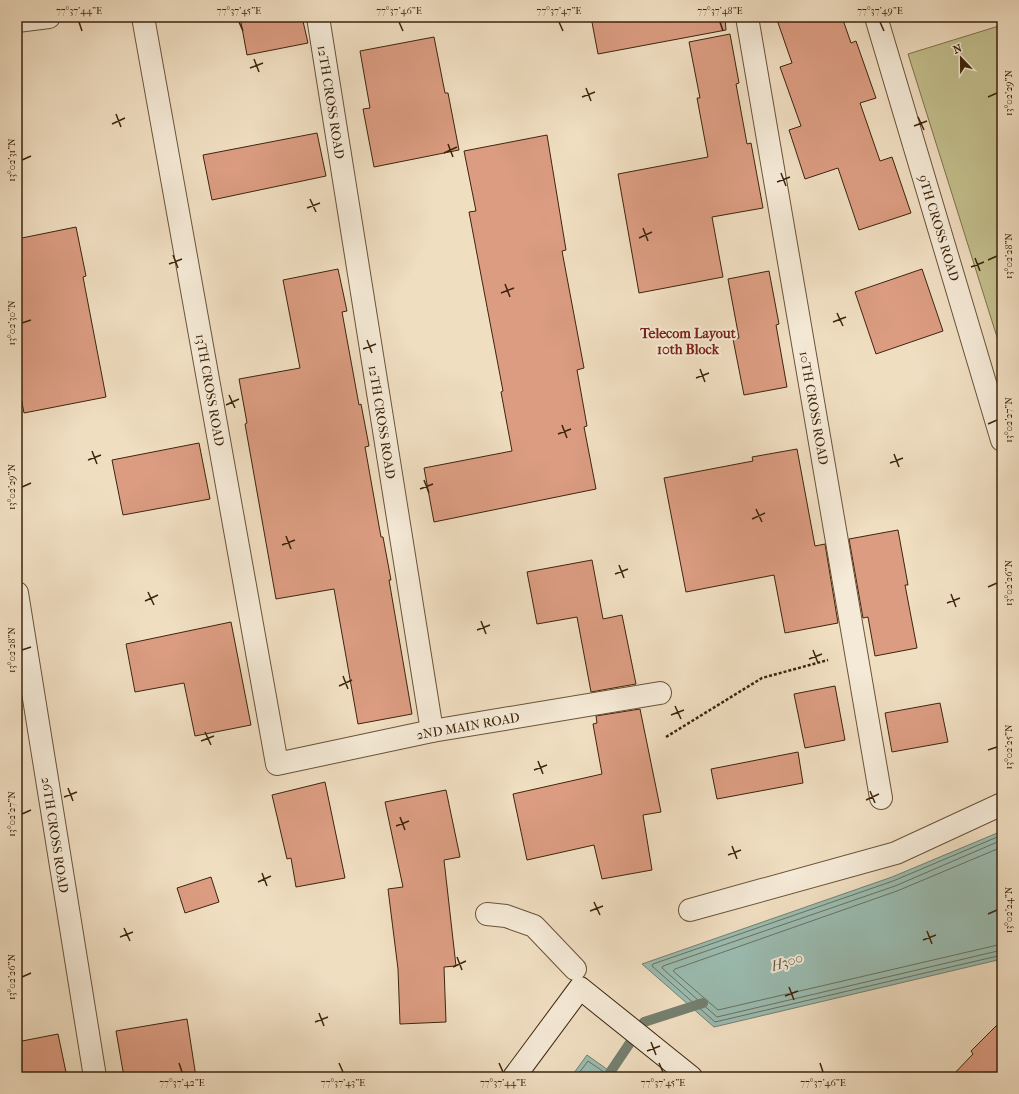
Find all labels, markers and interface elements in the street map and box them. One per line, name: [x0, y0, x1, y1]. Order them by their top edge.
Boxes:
text: 77°37'44"E: [56, 5, 102, 17]
text: 77°37'45"E: [217, 5, 261, 17]
text: 77°37'46"E: [376, 5, 422, 17]
text: 77°37'47"E: [537, 5, 581, 17]
text: 77°37'48"E: [697, 5, 743, 17]
text: 77°37'49"E: [857, 5, 903, 17]
north arrow: [941, 38, 981, 78]
text: N: [951, 41, 964, 57]
street label: 12TH CROSS ROAD: [315, 44, 347, 160]
text: 13°02'29"N: [1003, 70, 1015, 116]
text: 13°02'31"N: [6, 138, 18, 182]
street label: 9TH CROSS ROAD: [916, 173, 962, 283]
text: 13°02'28"N: [1003, 233, 1015, 279]
text: 13°02'30"N: [6, 300, 18, 346]
district label: Telecom Layout 10th Block: [639, 325, 737, 358]
street label: 13TH CROSS ROAD: [193, 333, 227, 447]
street label: 10TH CROSS ROAD: [797, 350, 831, 466]
street label: 12TH CROSS ROAD: [366, 364, 398, 480]
text: 13°02'27"N: [1003, 397, 1015, 443]
text: 13°02'29"N: [6, 464, 18, 510]
text: 13°02'26"N: [1003, 560, 1015, 606]
text: 13°02'28"N: [6, 627, 18, 673]
street label: 2ND MAIN ROAD: [415, 710, 521, 742]
text: 13°02'25"N: [1003, 724, 1015, 770]
street label: 26TH CROSS ROAD: [38, 776, 72, 894]
text: 13°02'27"N: [6, 791, 18, 837]
text: 13°02'24"N: [1003, 886, 1015, 933]
water label: H300: [768, 949, 805, 975]
text: 13°02'26"N: [6, 954, 18, 1000]
text: 77°37'42"E: [159, 1077, 205, 1089]
text: 77°37'43"E: [321, 1077, 365, 1089]
text: 77°37'44"E: [480, 1077, 526, 1089]
text: 77°37'45"E: [641, 1077, 685, 1089]
text: 77°37'46"E: [800, 1077, 846, 1089]

